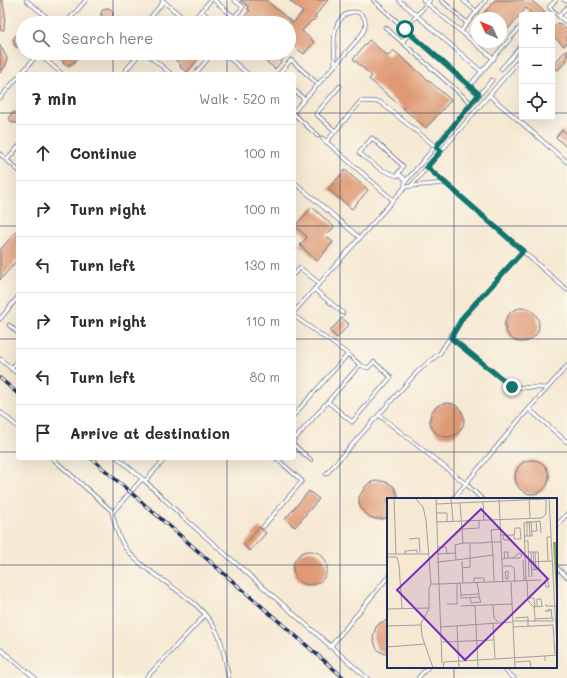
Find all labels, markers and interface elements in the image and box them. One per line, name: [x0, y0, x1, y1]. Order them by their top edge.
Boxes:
north arrow: [471, 12, 507, 48]
map controls: [519, 12, 555, 120]
button: +: [519, 12, 555, 48]
search box: [16, 16, 296, 60]
route start: [396, 20, 414, 38]
icon: search: [30, 27, 52, 49]
text: Search here: [62, 28, 153, 48]
button: −: [519, 48, 555, 84]
button: locate: [519, 84, 555, 120]
text: 7 min: [32, 87, 77, 109]
text: Walk · 520 m: [199, 90, 280, 107]
icon: ahead: [32, 142, 54, 164]
text: Continue: [70, 143, 137, 163]
text: 100 m: [244, 144, 280, 161]
icon: right: [32, 198, 54, 220]
text: Turn right: [70, 199, 147, 219]
text: 100 m: [244, 200, 280, 217]
icon: left: [32, 254, 54, 276]
text: Turn left: [70, 255, 135, 275]
text: 130 m: [244, 256, 280, 273]
icon: right: [32, 310, 54, 332]
text: Turn right: [70, 311, 147, 331]
text: 110 m: [246, 312, 280, 329]
icon: left: [32, 366, 54, 388]
text: Turn left: [70, 367, 135, 387]
text: 80 m: [250, 368, 280, 385]
route end: [503, 378, 521, 396]
icon: arrive: [32, 422, 54, 444]
text: Arrive at destination: [70, 423, 230, 443]
inset map: [387, 498, 557, 668]

